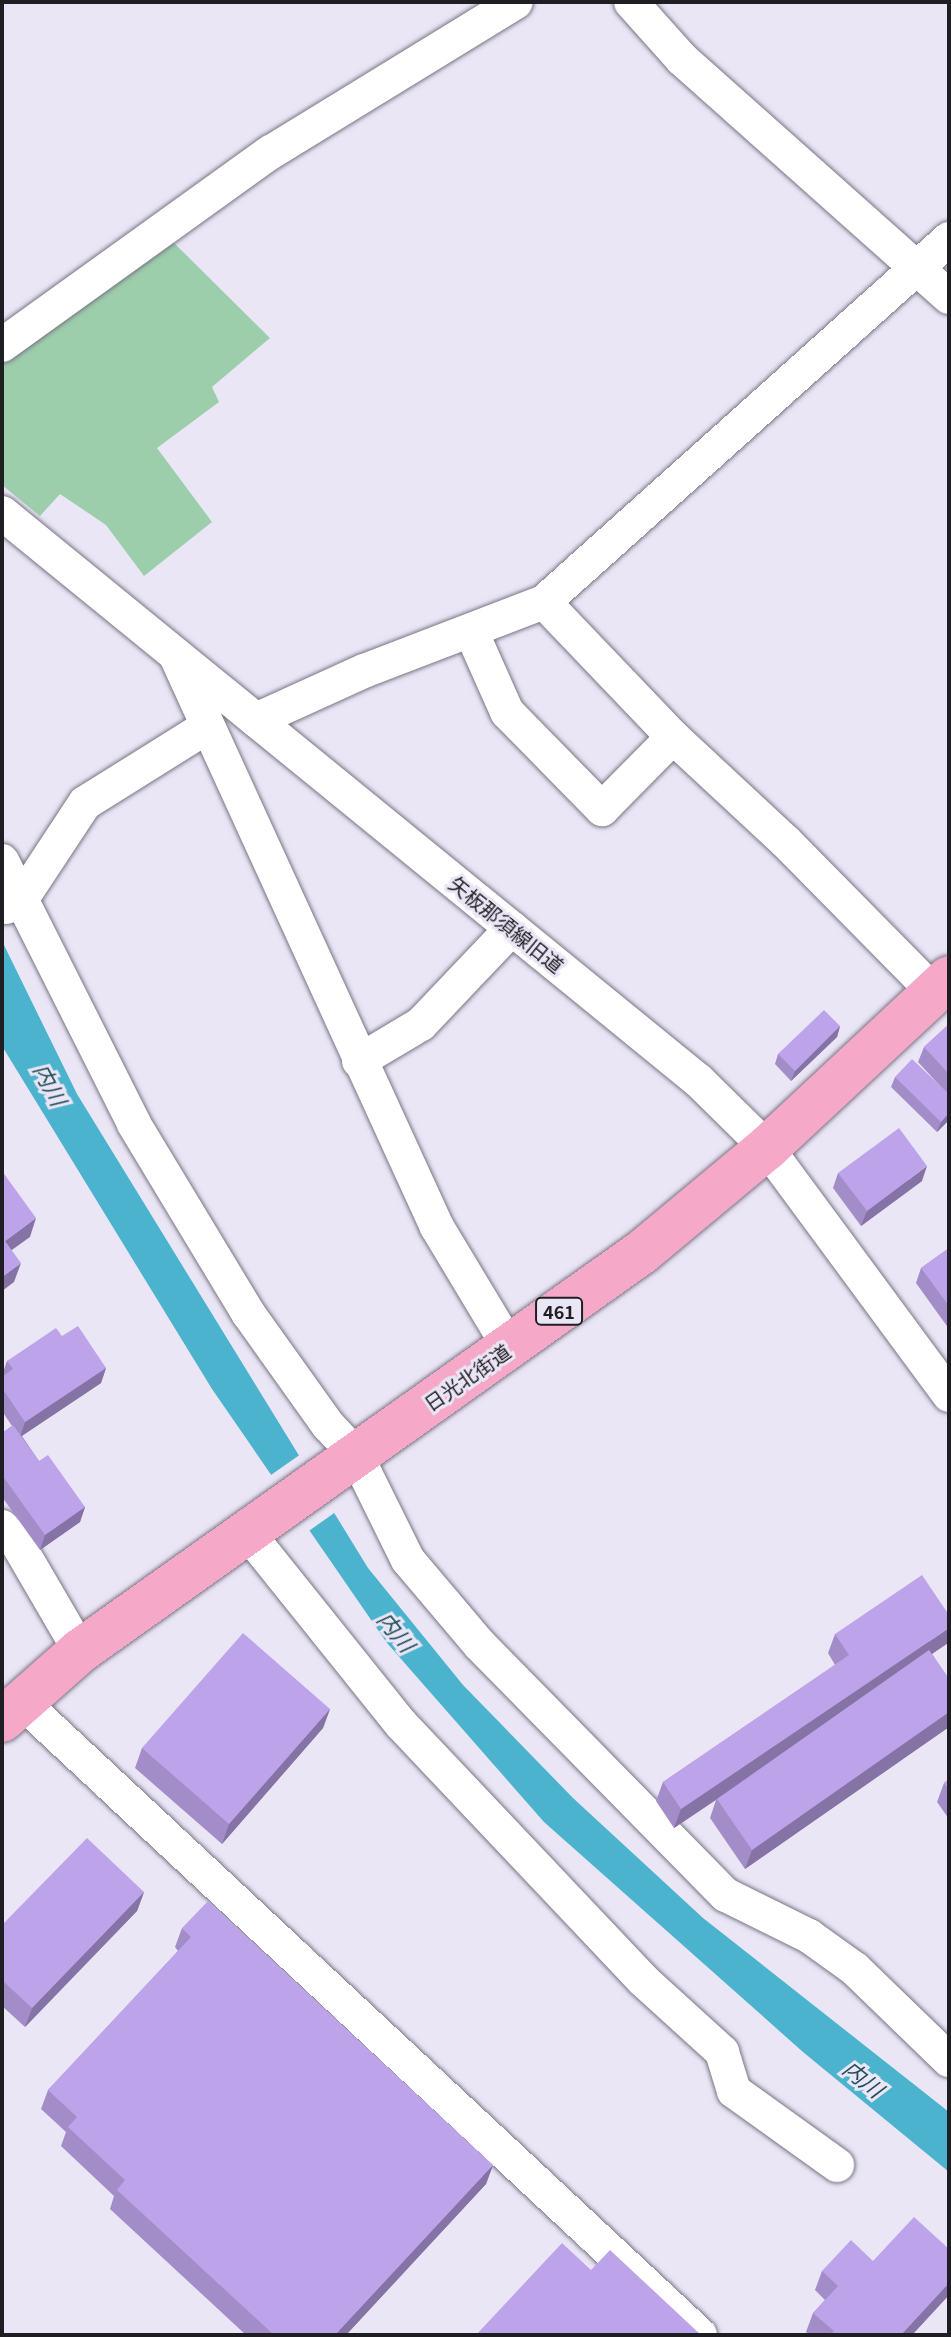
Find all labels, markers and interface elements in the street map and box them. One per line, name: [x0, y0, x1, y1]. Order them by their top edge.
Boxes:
street label: 矢板那須線旧道: [445, 871, 569, 977]
water label: 内川: [29, 1058, 73, 1110]
road number: 461: [535, 1297, 583, 1325]
street label: 日光北街道: [419, 1338, 515, 1416]
water label: 内川: [373, 1606, 421, 1656]
water label: 内川: [839, 2054, 889, 2102]

